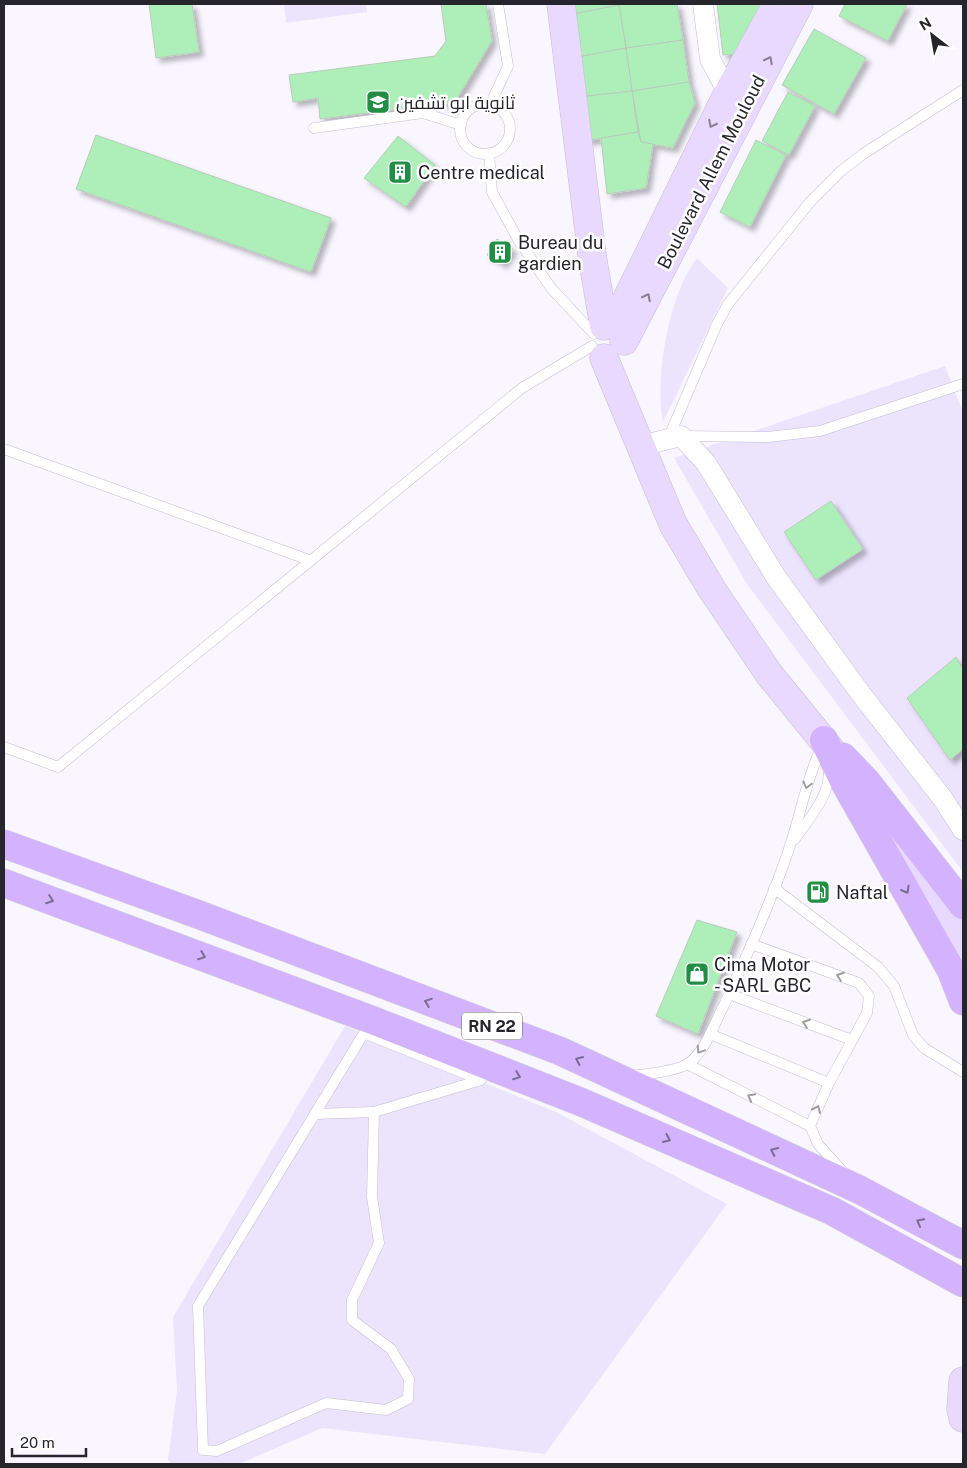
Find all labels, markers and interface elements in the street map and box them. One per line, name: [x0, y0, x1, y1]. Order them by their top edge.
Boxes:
north arrow: [907, 10, 957, 60]
text: N: [916, 14, 934, 34]
one-way arrow: [763, 56, 773, 65]
street label: Boulevard Allem Mouloud: [653, 72, 769, 272]
school or university icon: ثانوية ابو تشفين: [365, 89, 391, 115]
place label: ثانوية ابو تشفين: [396, 92, 515, 114]
one-way arrow: [708, 119, 718, 128]
building icon: Centre medical: [387, 159, 413, 185]
place label: Centre medical: [418, 162, 545, 183]
place label: Bureau du gardien: [518, 232, 603, 274]
building icon: Bureau du gardien: [487, 239, 513, 265]
one-way arrow: [641, 294, 651, 303]
one-way arrow: [802, 781, 813, 790]
fuel station icon: Naftal: [805, 879, 831, 905]
place label: Naftal: [836, 882, 888, 903]
one-way arrow: [900, 884, 910, 893]
one-way arrow: [45, 894, 53, 904]
one-way arrow: [197, 950, 206, 960]
place label: Cima Motor - SARL GBC: [714, 954, 811, 996]
shop icon: Cima Motor - SARL GBC: [684, 961, 710, 987]
one-way arrow: [836, 972, 845, 982]
one-way arrow: [424, 997, 432, 1007]
road number: RN 22: [462, 1012, 522, 1040]
one-way arrow: [803, 1019, 811, 1029]
one-way arrow: [696, 1045, 706, 1054]
one-way arrow: [575, 1056, 584, 1067]
one-way arrow: [512, 1070, 521, 1081]
one-way arrow: [747, 1093, 756, 1103]
one-way arrow: [811, 1105, 822, 1114]
one-way arrow: [662, 1132, 671, 1143]
one-way arrow: [770, 1147, 779, 1157]
one-way arrow: [916, 1218, 925, 1228]
scale bar: [12, 1426, 86, 1458]
text: 20 m: [20, 1434, 55, 1451]

